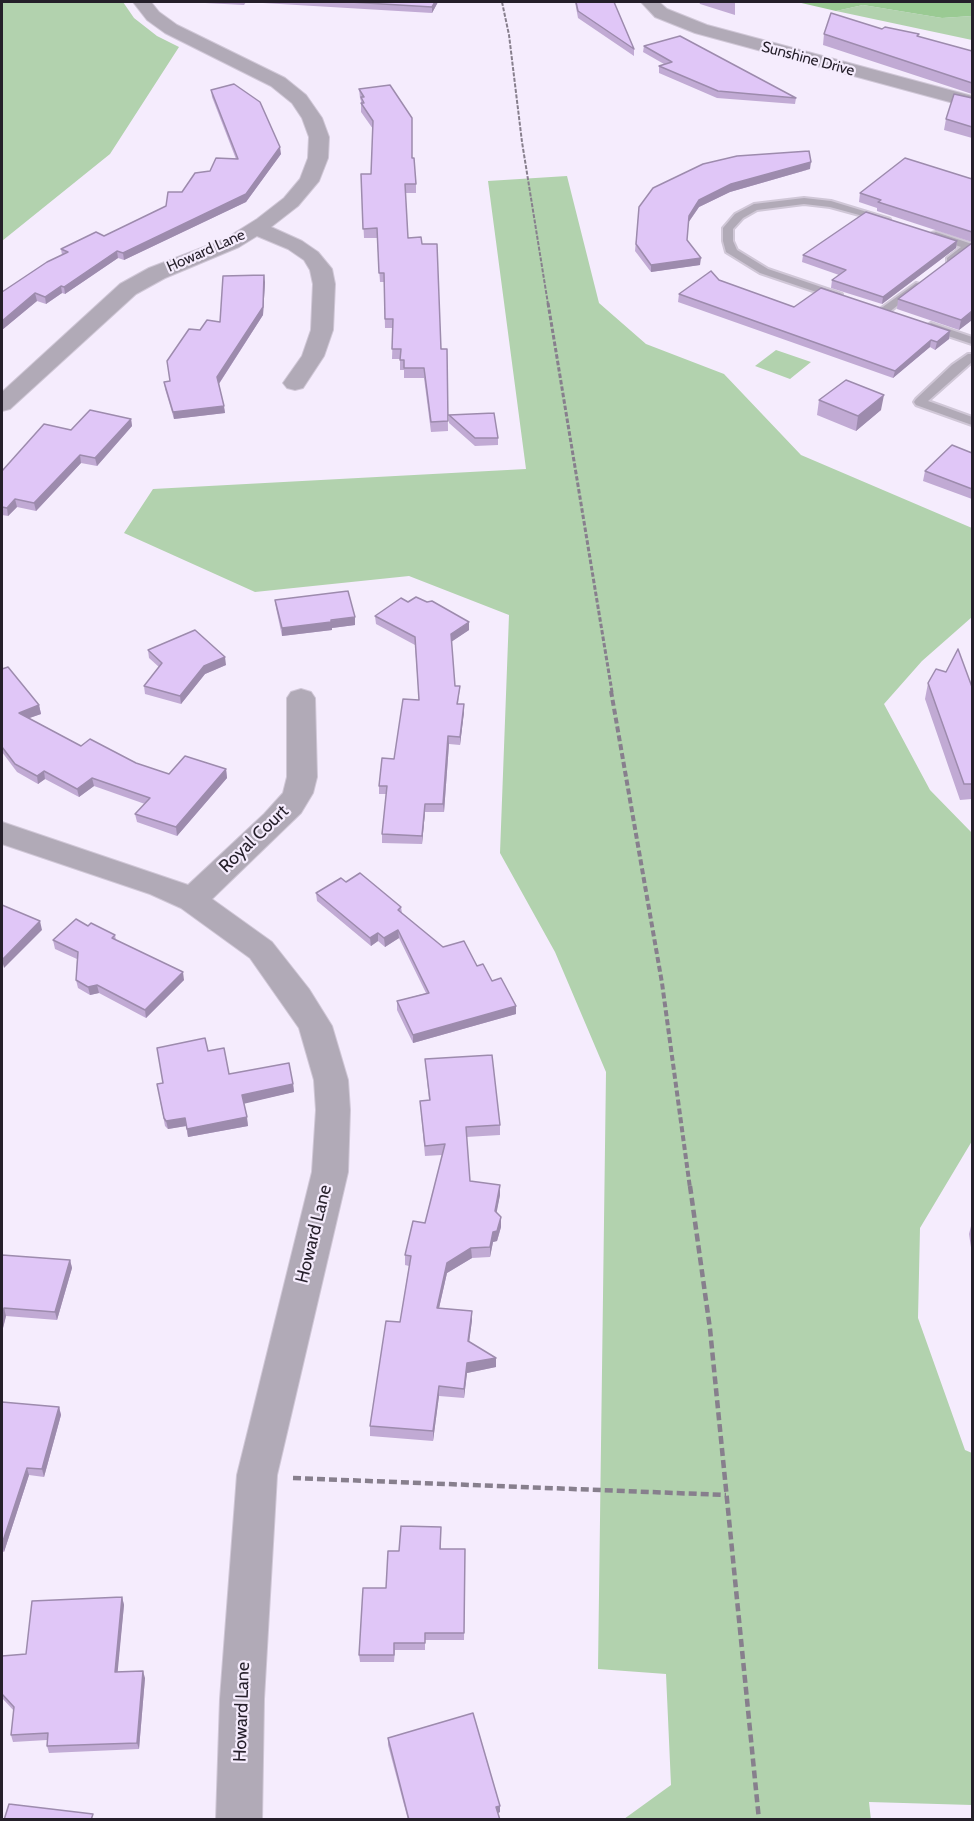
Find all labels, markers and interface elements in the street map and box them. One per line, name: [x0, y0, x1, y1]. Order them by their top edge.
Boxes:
street label: Sunshine Drive: [760, 38, 856, 80]
street label: Howard Lane: [164, 226, 248, 276]
street label: Royal Court: [215, 801, 293, 877]
street label: Howard Lane: [291, 1183, 337, 1285]
street label: Howard Lane: [229, 1661, 255, 1763]

